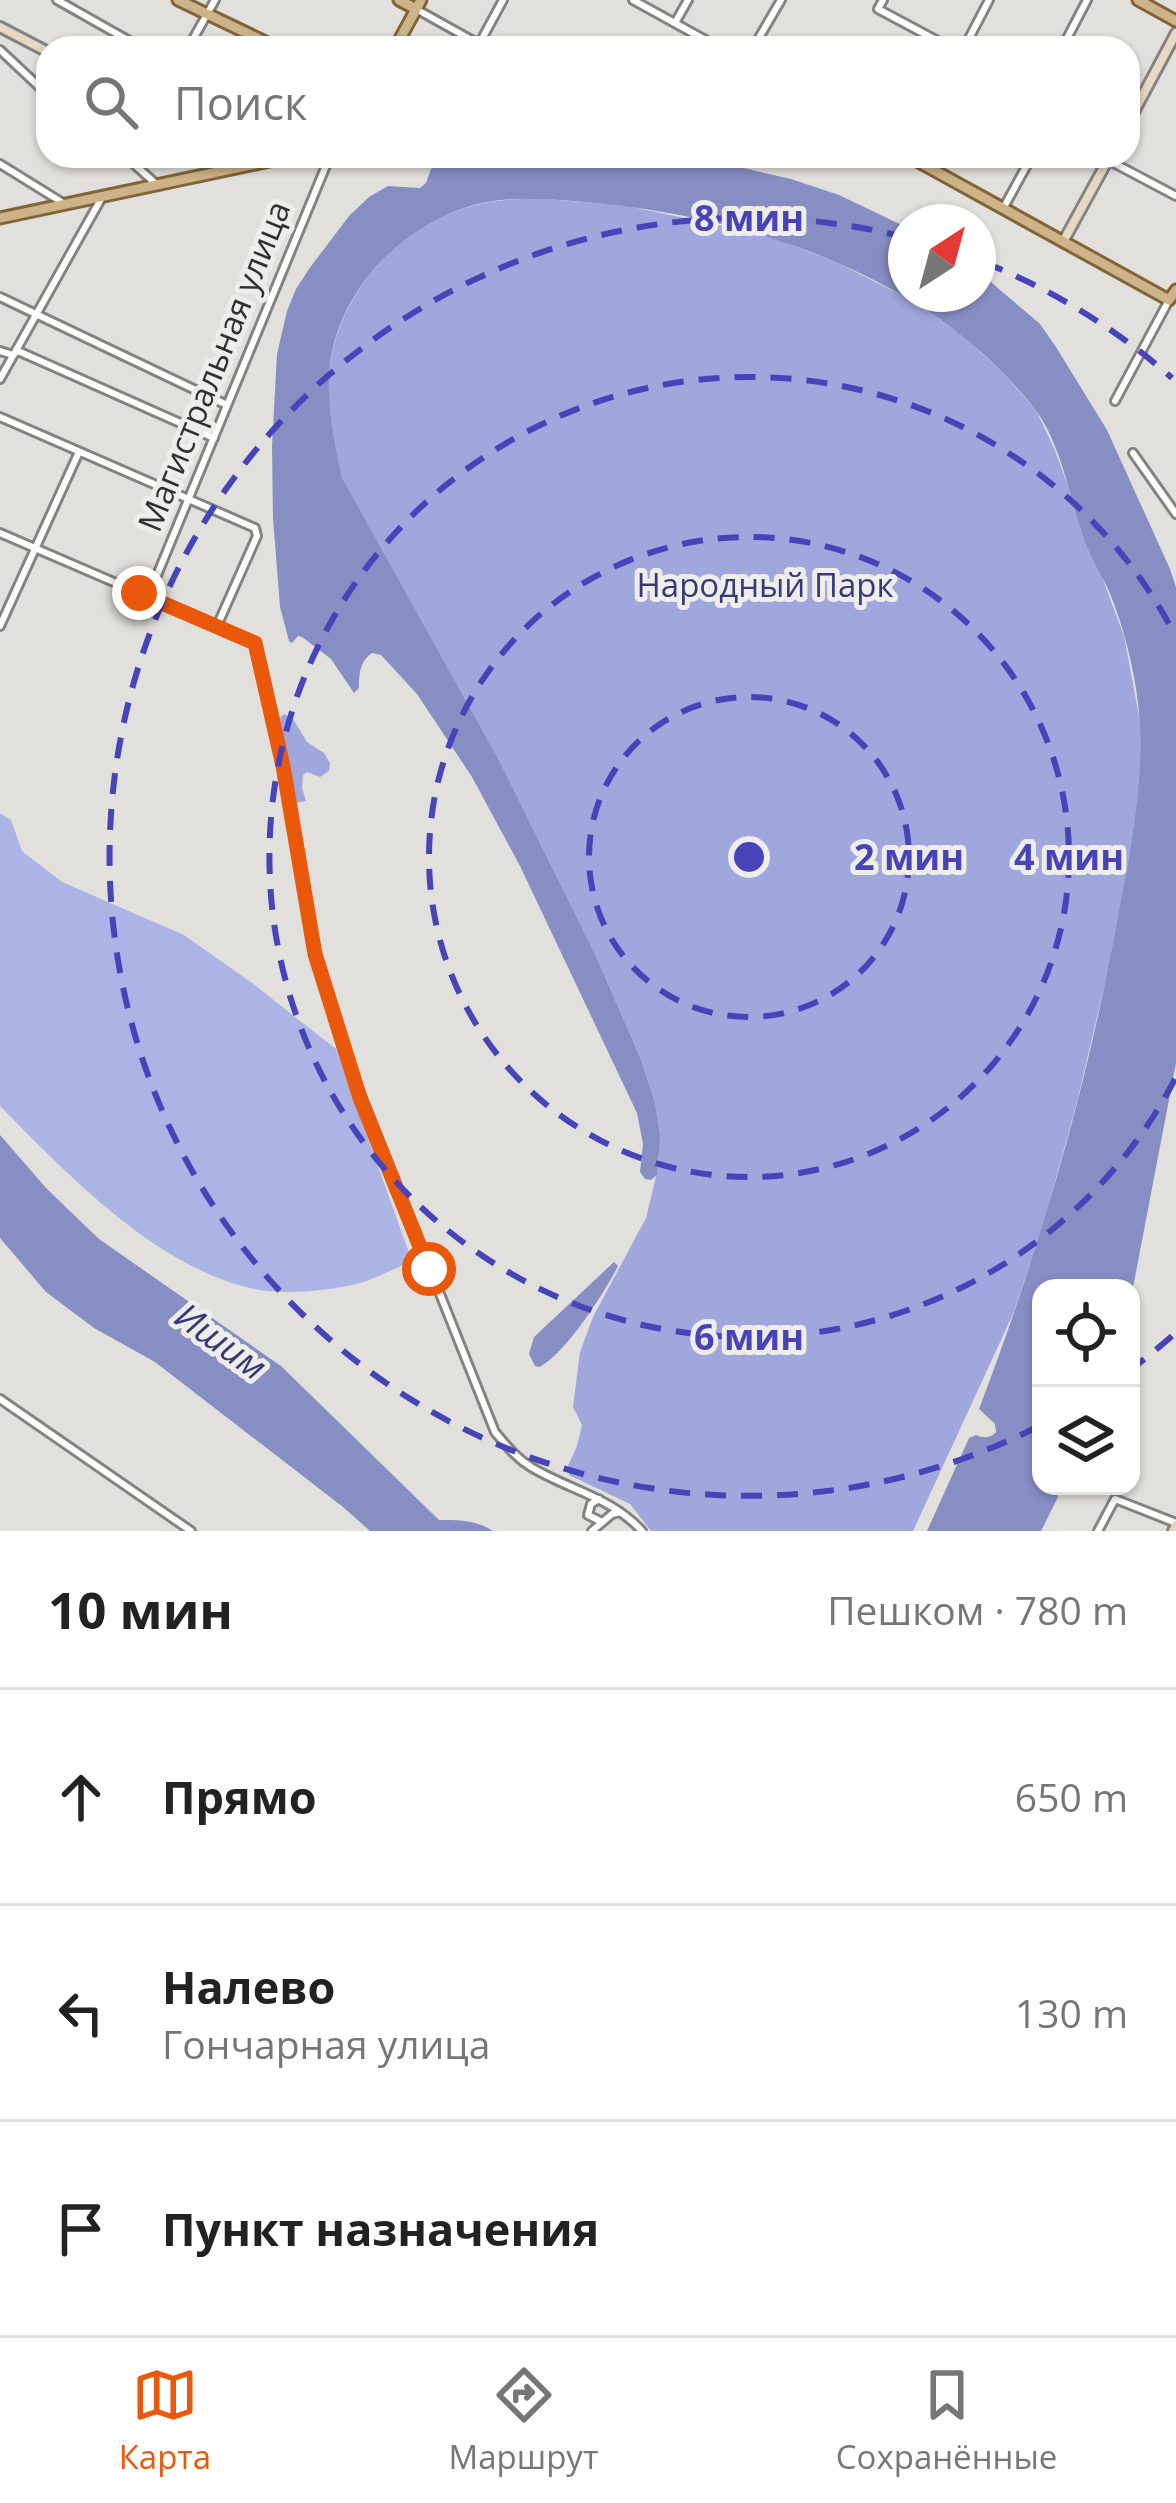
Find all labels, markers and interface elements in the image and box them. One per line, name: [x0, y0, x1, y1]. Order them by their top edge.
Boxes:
search box: [36, 36, 1140, 168]
icon: search: [78, 69, 144, 135]
text: Поиск: [174, 72, 307, 133]
text: 8 мин: [694, 193, 804, 242]
street label: Магистральная улица: [127, 194, 300, 538]
north arrow: [888, 204, 996, 312]
park label: Народный Парк: [636, 562, 894, 607]
route end: [112, 566, 166, 620]
text: 2 мин: [854, 832, 964, 881]
text: 4 мин: [1014, 832, 1124, 881]
centre of rings: [728, 836, 770, 878]
route start: [402, 1242, 456, 1296]
map controls: [1032, 1279, 1140, 1495]
button: locate: [1032, 1279, 1140, 1387]
water label: Ишим: [166, 1291, 277, 1390]
text: 6 мин: [694, 1312, 804, 1361]
button: layers: [1032, 1387, 1140, 1495]
text: 10 мин: [48, 1574, 233, 1644]
text: Пешком · 780 m: [827, 1583, 1128, 1636]
icon: ahead: [48, 1764, 114, 1830]
text: Прямо: [162, 1766, 317, 1827]
text: 650 m: [1015, 1770, 1128, 1823]
text: Налево: [162, 1956, 335, 2017]
icon: left: [48, 1980, 114, 2046]
text: 130 m: [1015, 1986, 1128, 2039]
text: Гончарная улица: [162, 2017, 490, 2070]
icon: arrive: [48, 2196, 114, 2262]
text: Пункт назначения: [162, 2198, 599, 2259]
tab: Карта: [119, 2362, 211, 2479]
tab: Маршрут: [449, 2362, 598, 2479]
tab: Сохранённые: [836, 2362, 1057, 2479]

